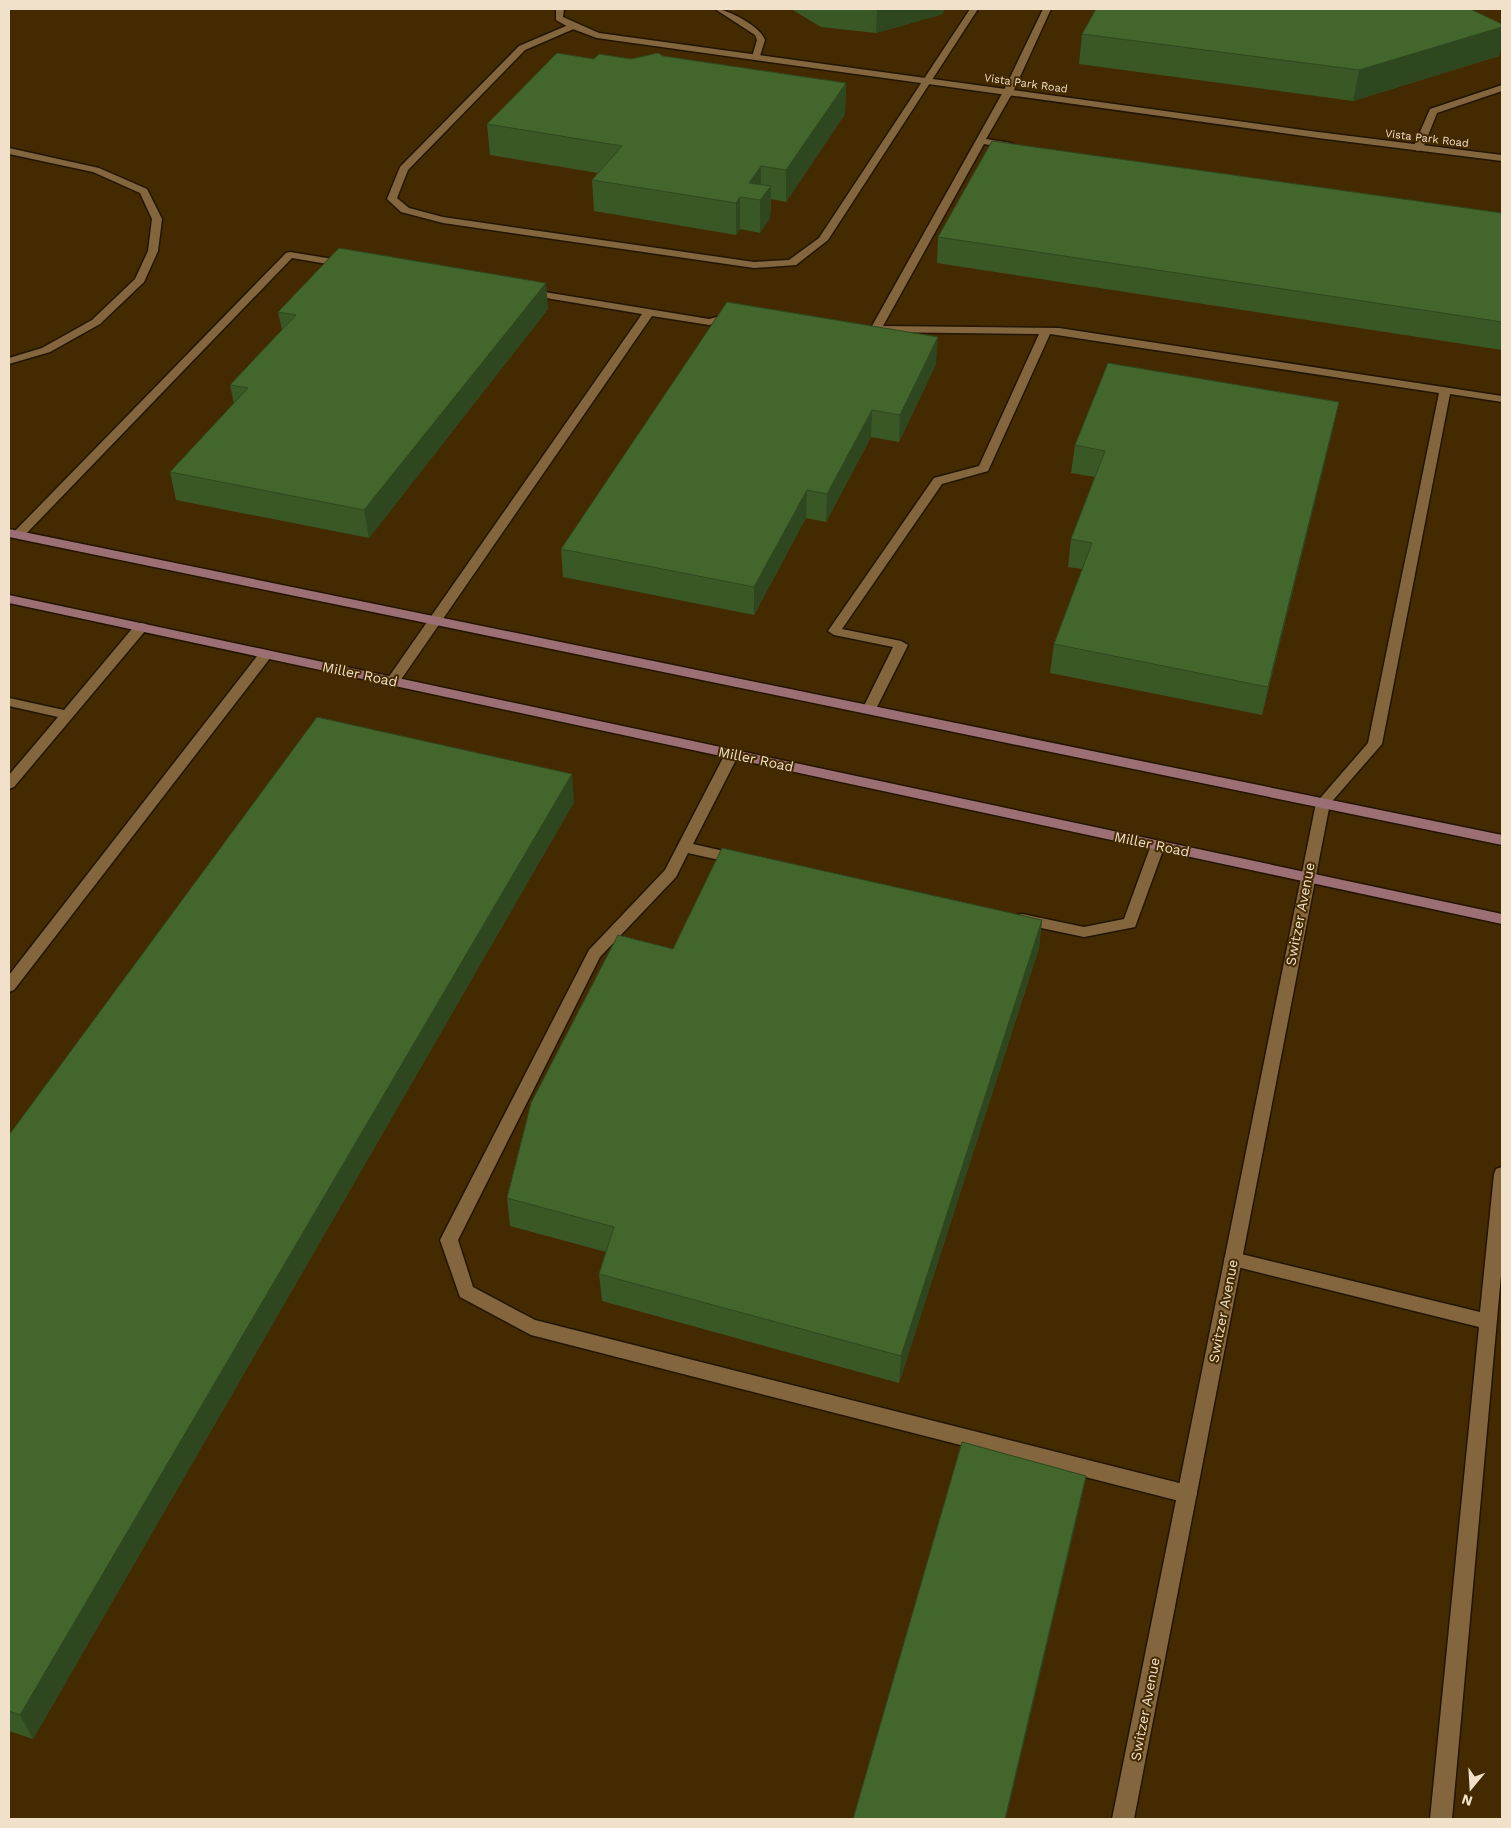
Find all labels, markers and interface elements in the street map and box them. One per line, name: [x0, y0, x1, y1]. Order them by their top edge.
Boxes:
street label: Vista Park Road: [983, 71, 1069, 96]
street label: Vista Park Road: [1384, 127, 1470, 150]
street label: Miller Road: [321, 658, 399, 690]
street label: Miller Road: [717, 743, 795, 775]
street label: Miller Road: [1113, 828, 1191, 860]
street label: Switzer Avenue: [1282, 861, 1318, 967]
street label: Switzer Avenue: [1205, 1258, 1241, 1364]
street label: Switzer Avenue: [1127, 1656, 1163, 1762]
north arrow: [1446, 1763, 1496, 1813]
text: N: [1460, 1791, 1474, 1810]

